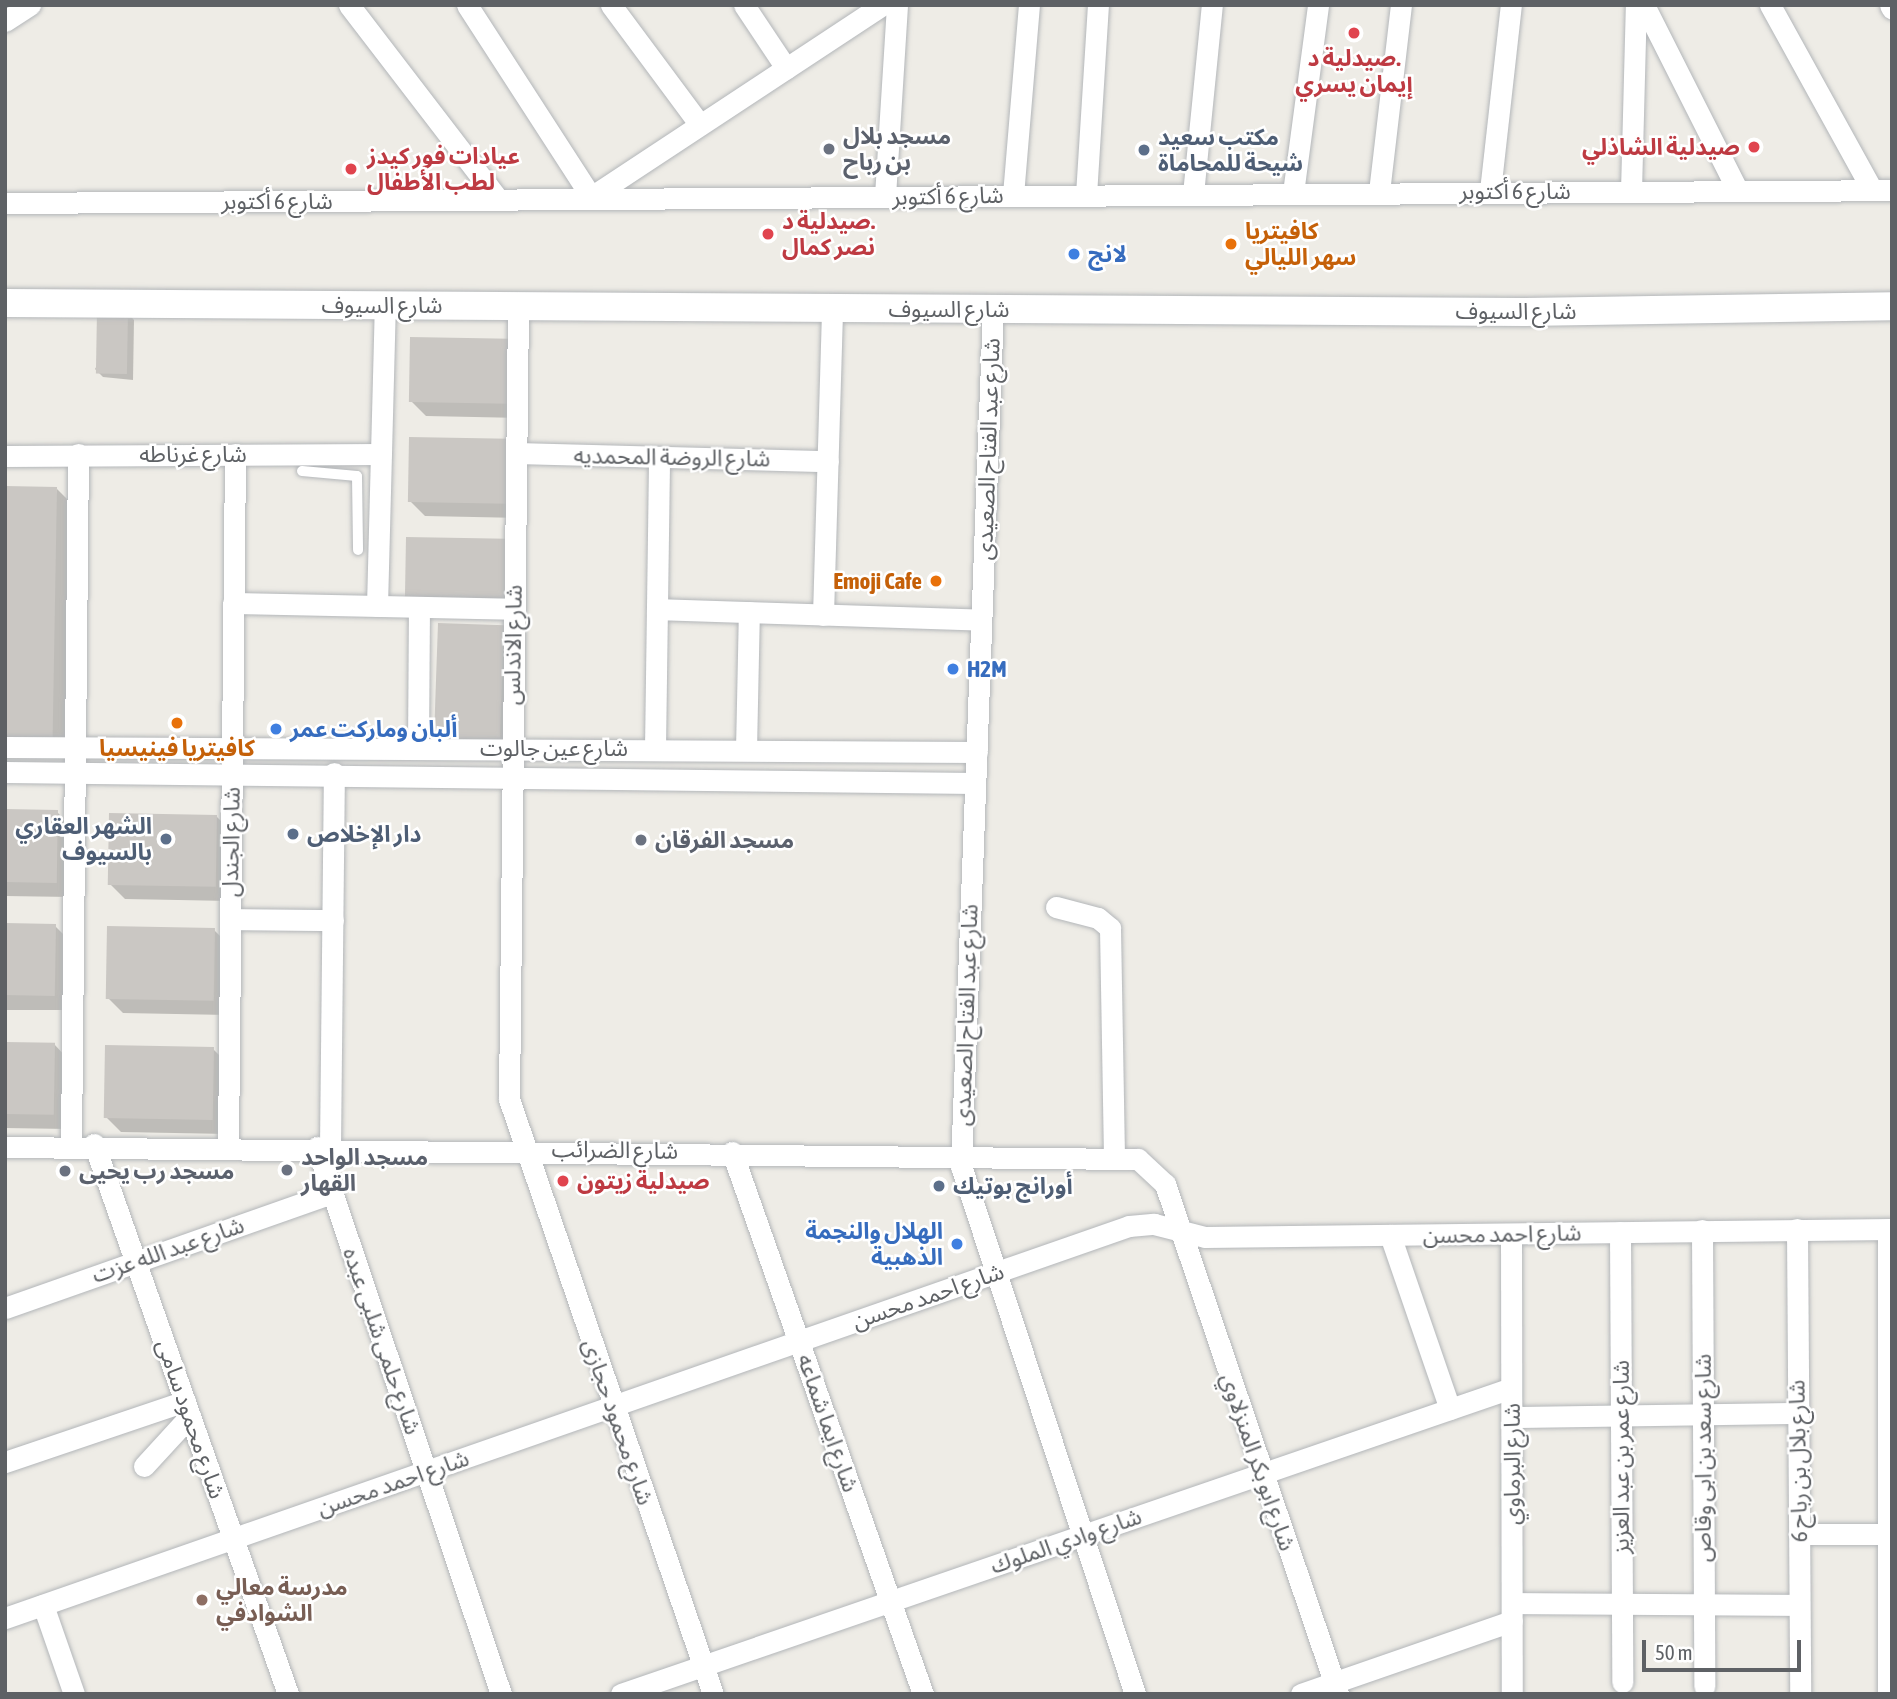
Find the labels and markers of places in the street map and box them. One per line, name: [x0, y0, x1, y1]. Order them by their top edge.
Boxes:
marker: صيدلية د. إيمان يسري: [1346, 25, 1362, 41]
place label: صيدلية د. إيمان يسري: [1295, 44, 1413, 98]
place label: مسجد بلال بن رباح: [843, 122, 951, 176]
place label: مكتب سعيد شيحة للمحاماة: [1158, 123, 1303, 177]
place label: صيدلية الشاذلي: [1582, 133, 1740, 161]
marker: صيدلية الشاذلي: [1746, 139, 1762, 155]
marker: مسجد بلال بن رباح: [821, 141, 837, 157]
place label: عيادات فور كيدز لطب الأطفال: [367, 142, 520, 196]
marker: مكتب سعيد شيحة للمحاماة: [1136, 142, 1152, 158]
marker: عيادات فور كيدز لطب الأطفال: [341, 159, 361, 179]
place label: صيدلية د. نصر كمال: [782, 207, 875, 261]
place label: كافيتريا سهر الليالي: [1245, 217, 1356, 271]
marker: صيدلية د. نصر كمال: [760, 226, 776, 242]
marker: كافيتريا سهر الليالي: [1223, 236, 1239, 252]
place label: لانج: [1088, 240, 1127, 268]
marker: لانج: [1066, 246, 1082, 262]
place label: Emoji Cafe: [833, 567, 922, 595]
marker: Emoji Cafe: [928, 573, 944, 589]
place label: H2M: [967, 655, 1007, 683]
marker: H2M: [945, 661, 961, 677]
marker: كافيتريا فينيسيا: [169, 715, 185, 731]
place label: ألبان وماركت عمر: [290, 715, 457, 743]
marker: ألبان وماركت عمر: [268, 721, 284, 737]
place label: كافيتريا فينيسيا: [99, 734, 255, 762]
place label: الشهر العقاري بالسيوف: [15, 812, 152, 866]
place label: دار الإخلاص: [307, 820, 421, 848]
marker: دار الإخلاص: [285, 826, 301, 842]
place label: مسجد الفرقان: [655, 826, 794, 854]
marker: الشهر العقاري بالسيوف: [158, 831, 174, 847]
marker: مسجد الفرقان: [633, 832, 649, 848]
place label: مسجد الواحد القهار: [301, 1143, 428, 1197]
place label: مسجد رب يحيى: [79, 1157, 234, 1185]
marker: مسجد الواحد القهار: [279, 1162, 295, 1178]
marker: مسجد رب يحيى: [57, 1163, 73, 1179]
place label: صيدلية زيتون: [577, 1167, 710, 1195]
place label: أورانج بوتيك: [953, 1172, 1073, 1200]
marker: صيدلية زيتون: [555, 1173, 571, 1189]
marker: أورانج بوتيك: [931, 1178, 947, 1194]
place label: الهلال والنجمة الذهبية: [805, 1217, 943, 1271]
marker: الهلال والنجمة الذهبية: [949, 1236, 965, 1252]
place label: مدرسة معالي الشوادفي: [216, 1573, 348, 1627]
marker: مدرسة معالي الشوادفي: [194, 1592, 210, 1608]

